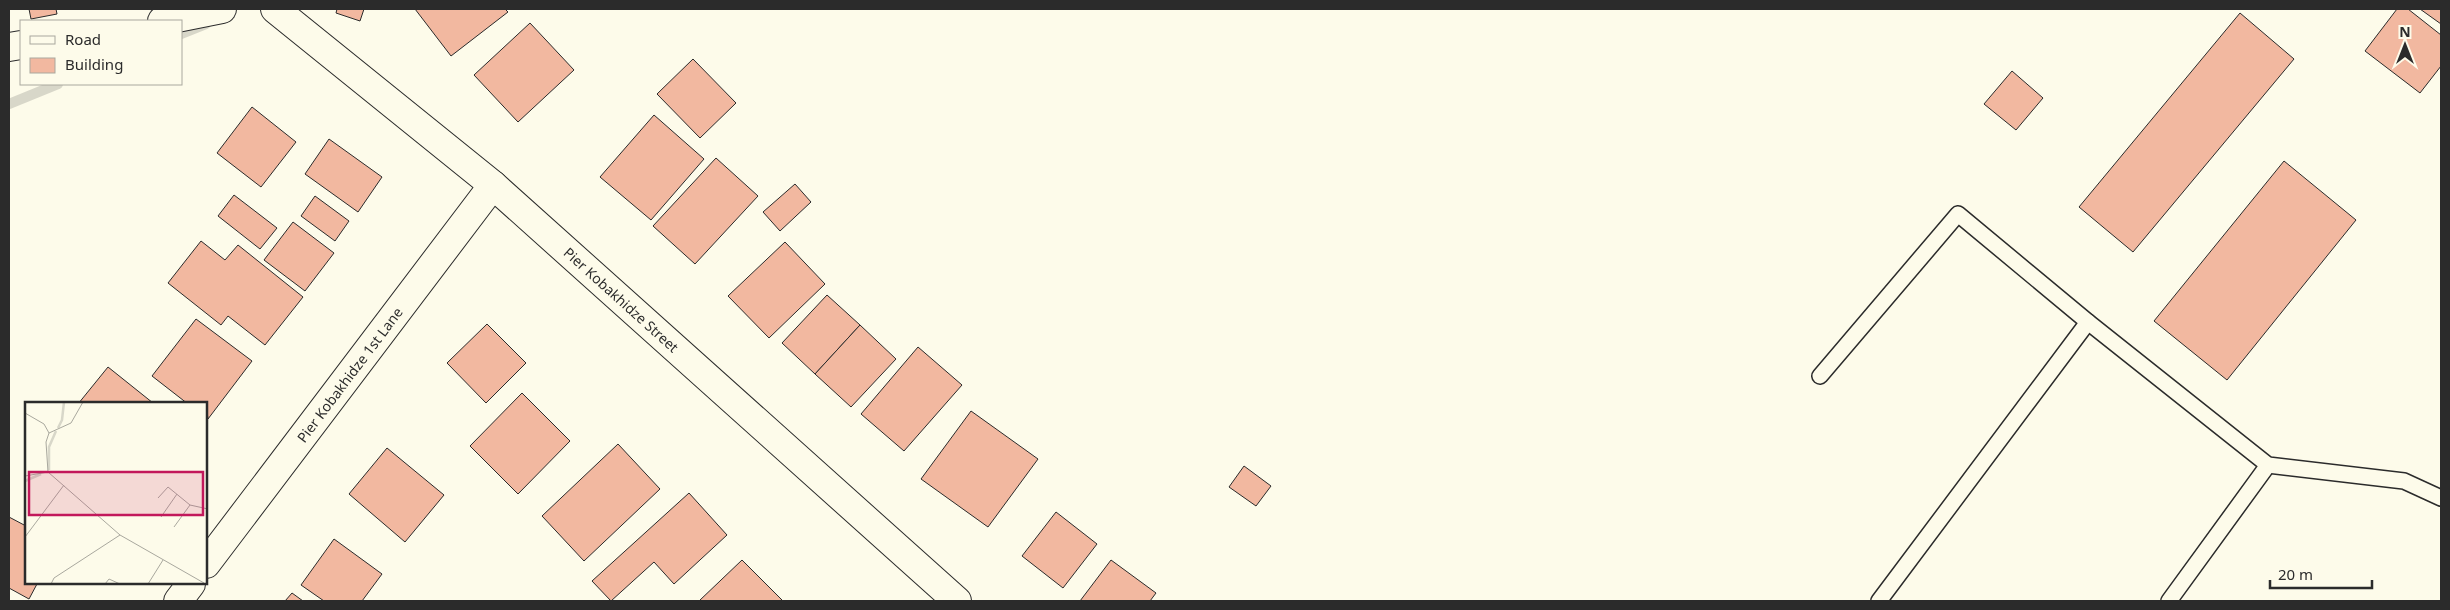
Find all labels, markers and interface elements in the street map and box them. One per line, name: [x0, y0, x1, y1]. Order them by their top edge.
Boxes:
legend: [20, 20, 182, 85]
north arrow: [2380, 20, 2430, 70]
text: N: [2399, 22, 2411, 41]
text: Road: [65, 29, 101, 49]
text: Building: [65, 54, 123, 74]
street label: Pier Kobakhidze Street: [560, 243, 683, 356]
street label: Pier Kobakhidze 1st Lane: [292, 303, 407, 446]
inset map: [25, 402, 208, 585]
scale bar: [2270, 558, 2372, 590]
text: 20 m: [2278, 564, 2313, 584]

